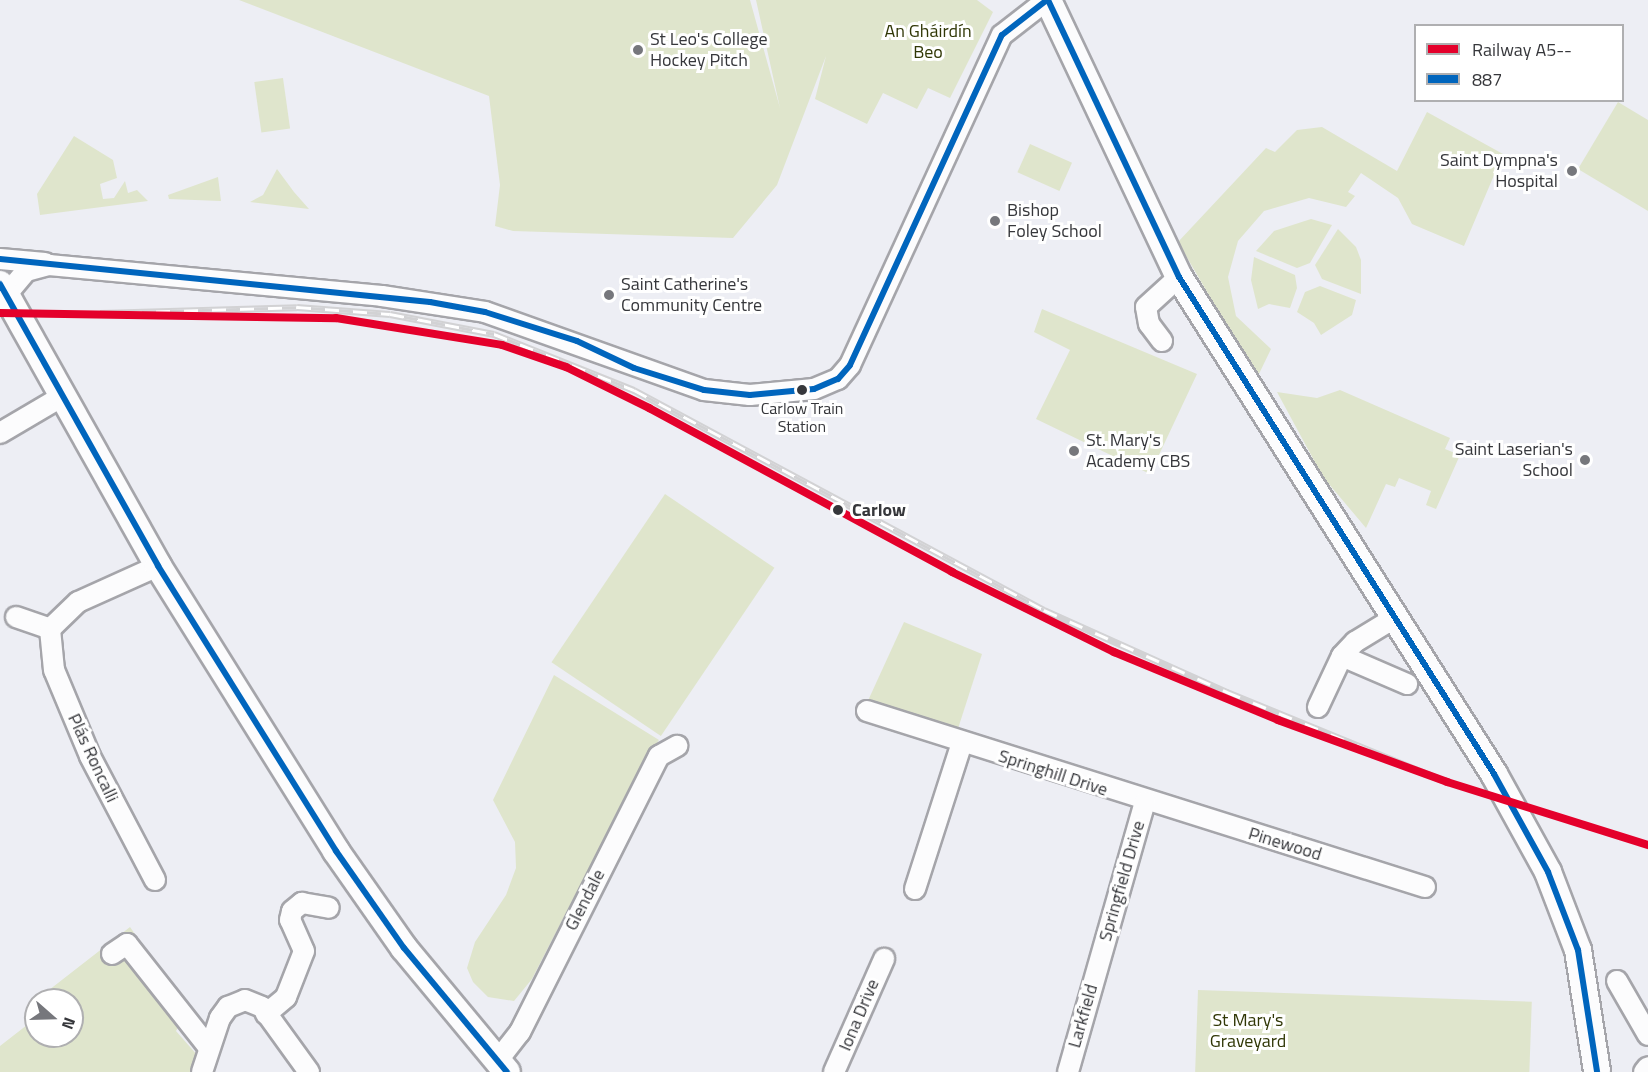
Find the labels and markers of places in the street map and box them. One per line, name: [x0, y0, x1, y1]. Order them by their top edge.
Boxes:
place label: St Leo's College Hockey Pitch: [650, 29, 768, 72]
marker: St Leo's College Hockey Pitch: [631, 43, 645, 57]
place label: Saint Dympna's Hospital: [1440, 150, 1558, 192]
marker: Saint Dympna's Hospital: [1563, 162, 1581, 180]
place label: Bishop Foley School: [1007, 200, 1102, 242]
marker: Bishop Foley School: [988, 214, 1002, 228]
place label: Saint Catherine's Community Centre: [621, 274, 762, 316]
marker: Saint Catherine's Community Centre: [602, 288, 616, 302]
marker: Carlow Train Station: [796, 384, 808, 396]
place label: Carlow Train Station: [761, 398, 843, 436]
place label: St. Mary's Academy CBS: [1086, 430, 1190, 472]
place label: Saint Laserian's School: [1455, 439, 1573, 482]
marker: St. Mary's Academy CBS: [1067, 444, 1081, 458]
marker: Saint Laserian's School: [1578, 453, 1592, 467]
place label: Carlow: [852, 499, 906, 521]
marker: Carlow: [829, 501, 847, 519]

